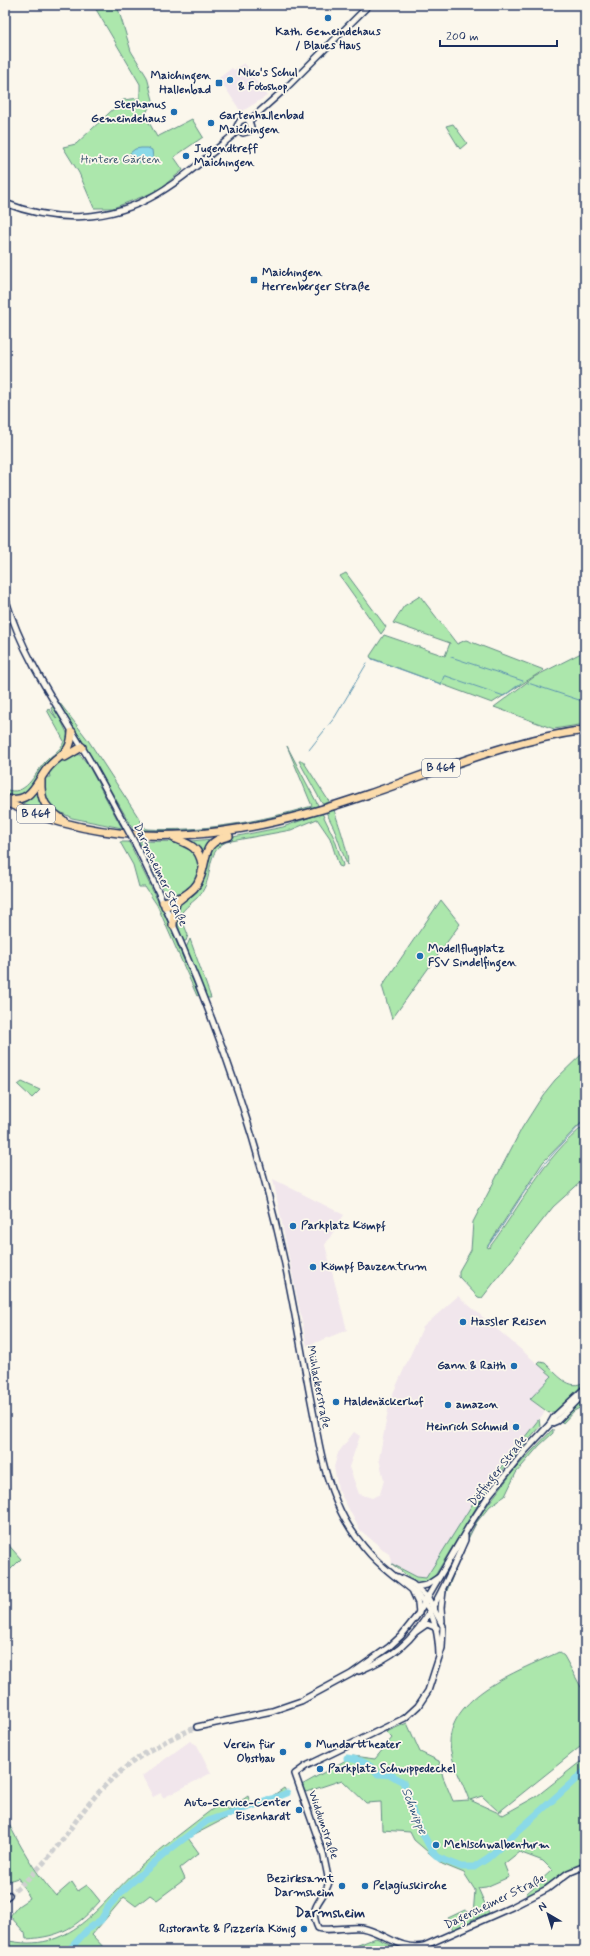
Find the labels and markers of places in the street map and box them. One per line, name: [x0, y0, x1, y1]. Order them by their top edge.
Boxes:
marker: Kath. Gemeindehaus / Blaues Haus: [323, 13, 333, 23]
place label: Kath. Gemeindehaus / Blaues Haus: [275, 24, 381, 54]
place label: Niko's Schul & Fotoshop: [238, 65, 298, 95]
place label: Maichingen Hallenbad: [151, 68, 212, 98]
marker: Niko's Schul & Fotoshop: [225, 75, 235, 85]
marker: Maichingen Hallenbad: [214, 78, 224, 88]
place label: Stephanus Gemeindehaus: [91, 97, 167, 127]
marker: Stephanus Gemeindehaus: [169, 107, 179, 117]
place label: Gartenhallenbad Maichingen: [219, 108, 305, 139]
marker: Gartenhallenbad Maichingen: [206, 118, 216, 128]
place label: Jugendtreff Maichingen: [194, 141, 259, 172]
marker: Jugendtreff Maichingen: [181, 151, 191, 161]
place label: Maichingen Herrenberger Straße: [262, 265, 370, 296]
marker: Maichingen Herrenberger Straße: [249, 275, 259, 285]
place label: Modellflugplatz FSV Sindelfingen: [428, 941, 517, 972]
marker: Modellflugplatz FSV Sindelfingen: [415, 951, 425, 961]
place label: Parkplatz Kömpf: [301, 1218, 386, 1234]
marker: Parkplatz Kömpf: [288, 1221, 298, 1231]
place label: Kömpf Bauzentrum: [321, 1259, 427, 1275]
marker: Kömpf Bauzentrum: [308, 1262, 318, 1272]
place label: Hassler Reisen: [471, 1314, 547, 1330]
marker: Hassler Reisen: [458, 1317, 468, 1327]
place label: Gann & Raith: [437, 1358, 506, 1374]
marker: Gann & Raith: [509, 1361, 519, 1371]
place label: Haldenäckerhof: [344, 1394, 425, 1410]
marker: Haldenäckerhof: [331, 1397, 341, 1407]
place label: amazon: [456, 1397, 499, 1413]
marker: amazon: [443, 1400, 453, 1410]
place label: Heinrich Schmid: [426, 1419, 508, 1435]
marker: Heinrich Schmid: [511, 1422, 521, 1432]
place label: Verein für Obstbau: [223, 1737, 275, 1767]
place label: Mundarttheater: [316, 1737, 401, 1753]
marker: Mundarttheater: [303, 1740, 313, 1750]
marker: Verein für Obstbau: [278, 1747, 288, 1757]
place label: Parkplatz Schwippedeckel: [328, 1761, 456, 1777]
marker: Parkplatz Schwippedeckel: [315, 1764, 325, 1774]
place label: Auto-Service-Center Eisenhardt: [184, 1795, 291, 1825]
marker: Auto-Service-Center Eisenhardt: [294, 1805, 304, 1815]
place label: Mehlschwalbenturm: [444, 1837, 550, 1853]
marker: Mehlschwalbenturm: [431, 1840, 441, 1850]
place label: Bezirksamt Darmsheim: [267, 1871, 335, 1901]
place label: Pelagiuskirche: [373, 1878, 447, 1895]
marker: Bezirksamt Darmsheim: [337, 1881, 347, 1891]
marker: Pelagiuskirche: [360, 1881, 370, 1891]
place label: Ristorante & Pizzeria König: [159, 1921, 296, 1938]
marker: Ristorante & Pizzeria König: [299, 1924, 309, 1934]

